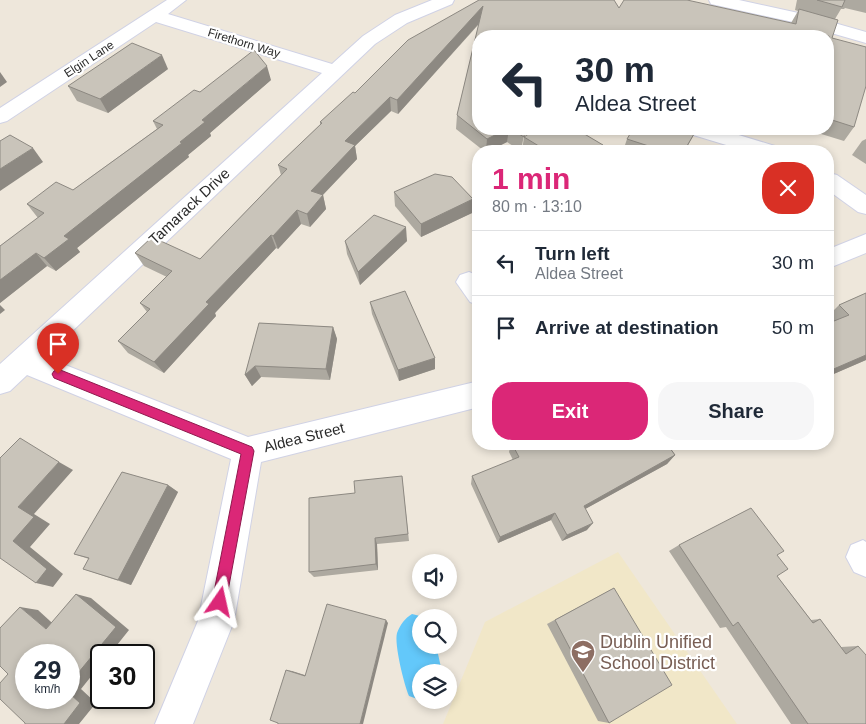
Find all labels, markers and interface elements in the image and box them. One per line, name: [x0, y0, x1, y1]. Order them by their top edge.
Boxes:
street label: Firethorn Way: [206, 25, 282, 61]
street label: Elgin Lane: [61, 38, 117, 80]
icon: left: [492, 50, 557, 115]
text: 30 m: [575, 50, 655, 89]
text: Aldea Street: [575, 91, 696, 116]
text: 1 min: [492, 162, 570, 195]
button: close: [762, 162, 814, 214]
street label: Tamarack Drive: [145, 164, 233, 248]
text: 80 m · 13:10: [492, 198, 582, 215]
text: Turn left: [535, 243, 610, 264]
icon: left: [492, 249, 520, 277]
text: 30 m: [772, 252, 814, 273]
text: Aldea Street: [535, 265, 623, 282]
icon: arrive: [492, 314, 520, 342]
text: Arrive at destination: [535, 317, 719, 338]
text: 50 m: [772, 317, 814, 338]
pin: [37, 323, 79, 374]
icon: arrive: [44, 330, 72, 358]
button: Exit: [492, 382, 648, 440]
button: Share: [658, 382, 814, 440]
street label: Aldea Street: [262, 419, 347, 455]
map controls: [412, 554, 457, 709]
button: sound: [412, 554, 457, 599]
position arrow: [193, 575, 245, 627]
button: search: [412, 609, 457, 654]
place label: Dublin Unified School District: [600, 632, 715, 673]
school or university icon: Dublin Unified School District: [570, 639, 596, 673]
speed limit sign: 30: [90, 644, 155, 709]
text: 29: [34, 656, 61, 684]
button: layers: [412, 664, 457, 709]
text: km/h: [34, 682, 61, 696]

